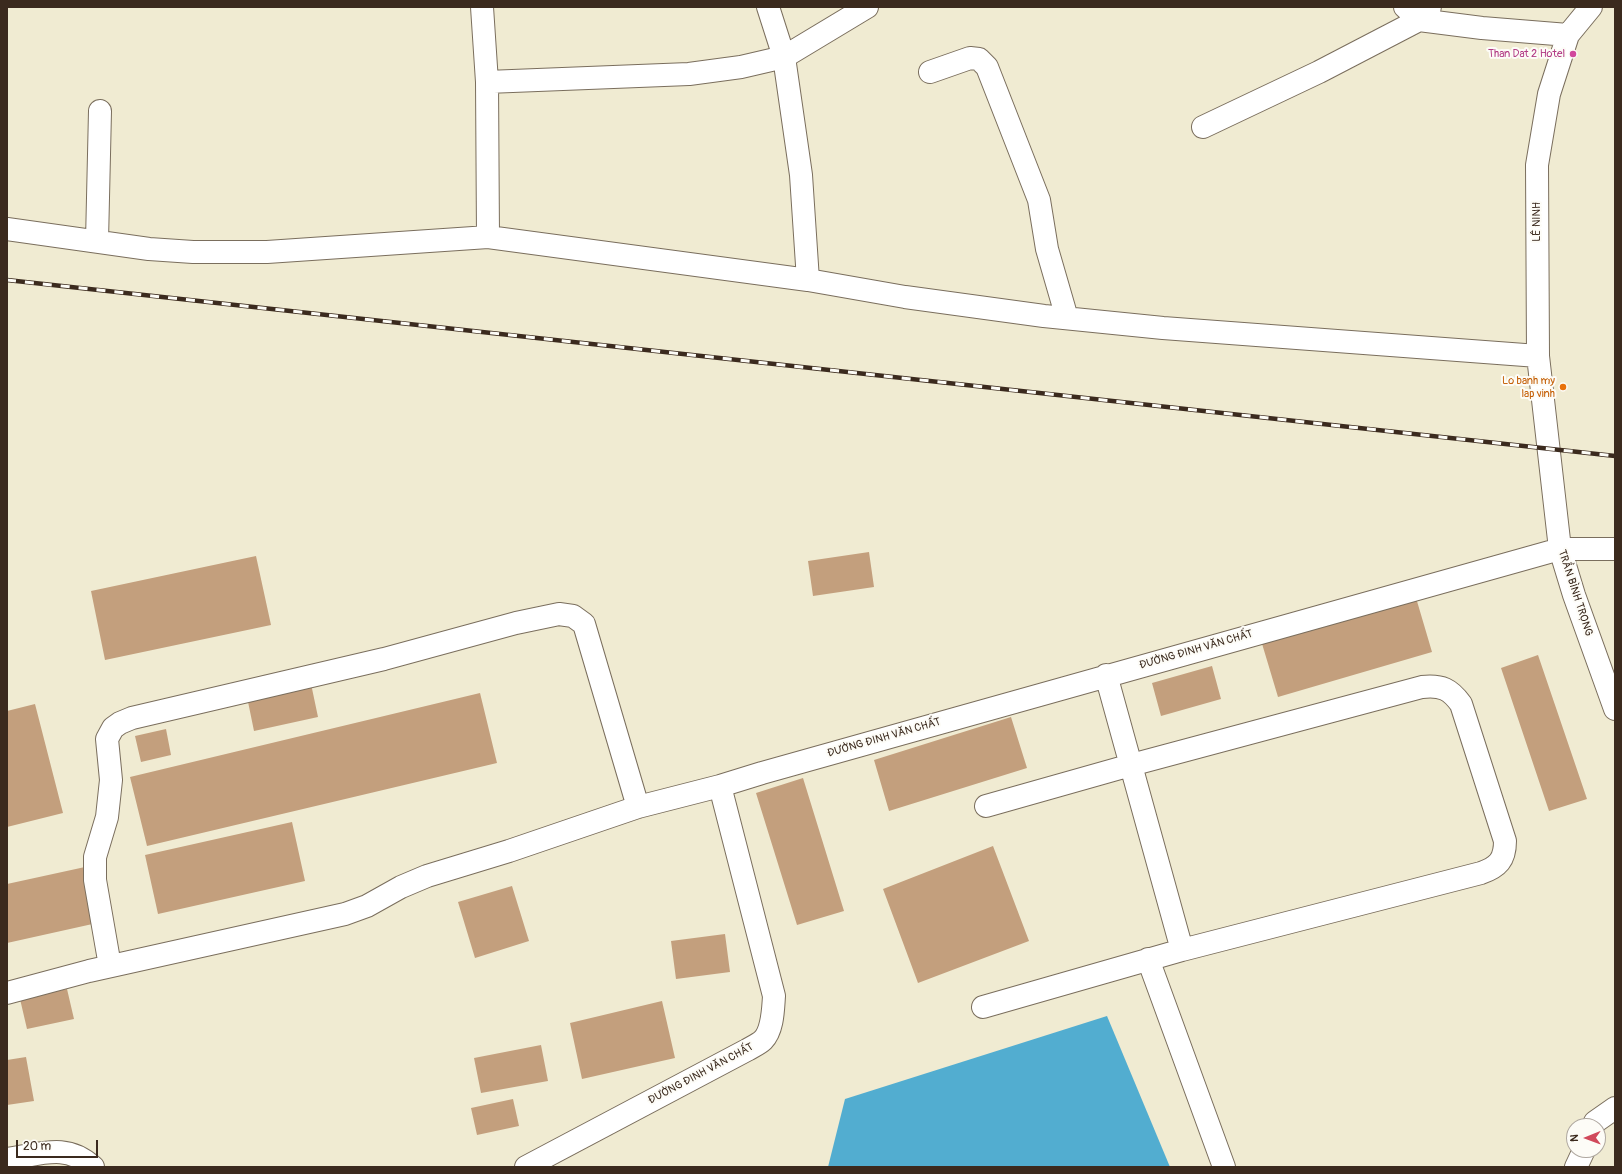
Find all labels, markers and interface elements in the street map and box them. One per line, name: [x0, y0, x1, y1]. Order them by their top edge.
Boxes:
place label: Than Dat 2 Hotel: [1488, 47, 1565, 61]
marker: Than Dat 2 Hotel: [1568, 49, 1578, 59]
street label: LÊ NINH: [1530, 202, 1544, 242]
place label: Lo banh my lap vinh: [1502, 374, 1555, 400]
marker: Lo banh my lap vinh: [1558, 382, 1568, 392]
street label: TRẦN BÌNH TRỌNG: [1555, 548, 1595, 638]
street label: ĐƯỜNG ĐINH VĂN CHẤT: [1138, 628, 1254, 672]
street label: ĐƯỜNG ĐINH VĂN CHẤT: [826, 716, 942, 760]
street label: ĐƯỜNG ĐINH VĂN CHẤT: [646, 1041, 756, 1107]
north arrow: [1566, 1118, 1606, 1158]
scale bar: [18, 1132, 100, 1158]
text: N: [1568, 1134, 1581, 1142]
text: 20 m: [23, 1139, 51, 1154]

